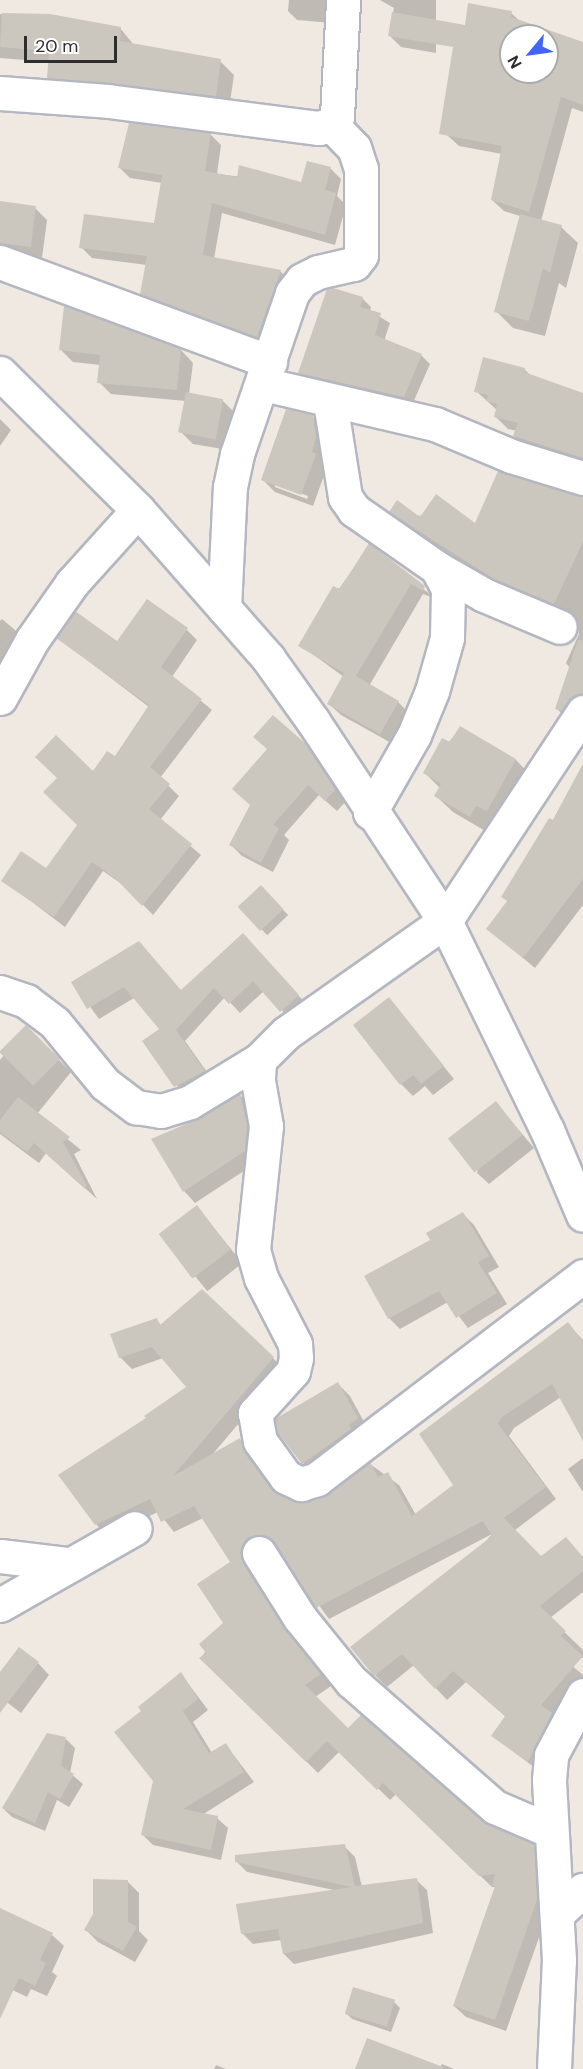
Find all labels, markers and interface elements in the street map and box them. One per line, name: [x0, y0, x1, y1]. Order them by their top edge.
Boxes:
scale bar: [27, 24, 120, 62]
north arrow: [499, 24, 559, 84]
text: 20 m: [35, 34, 78, 58]
text: N: [503, 52, 527, 72]

